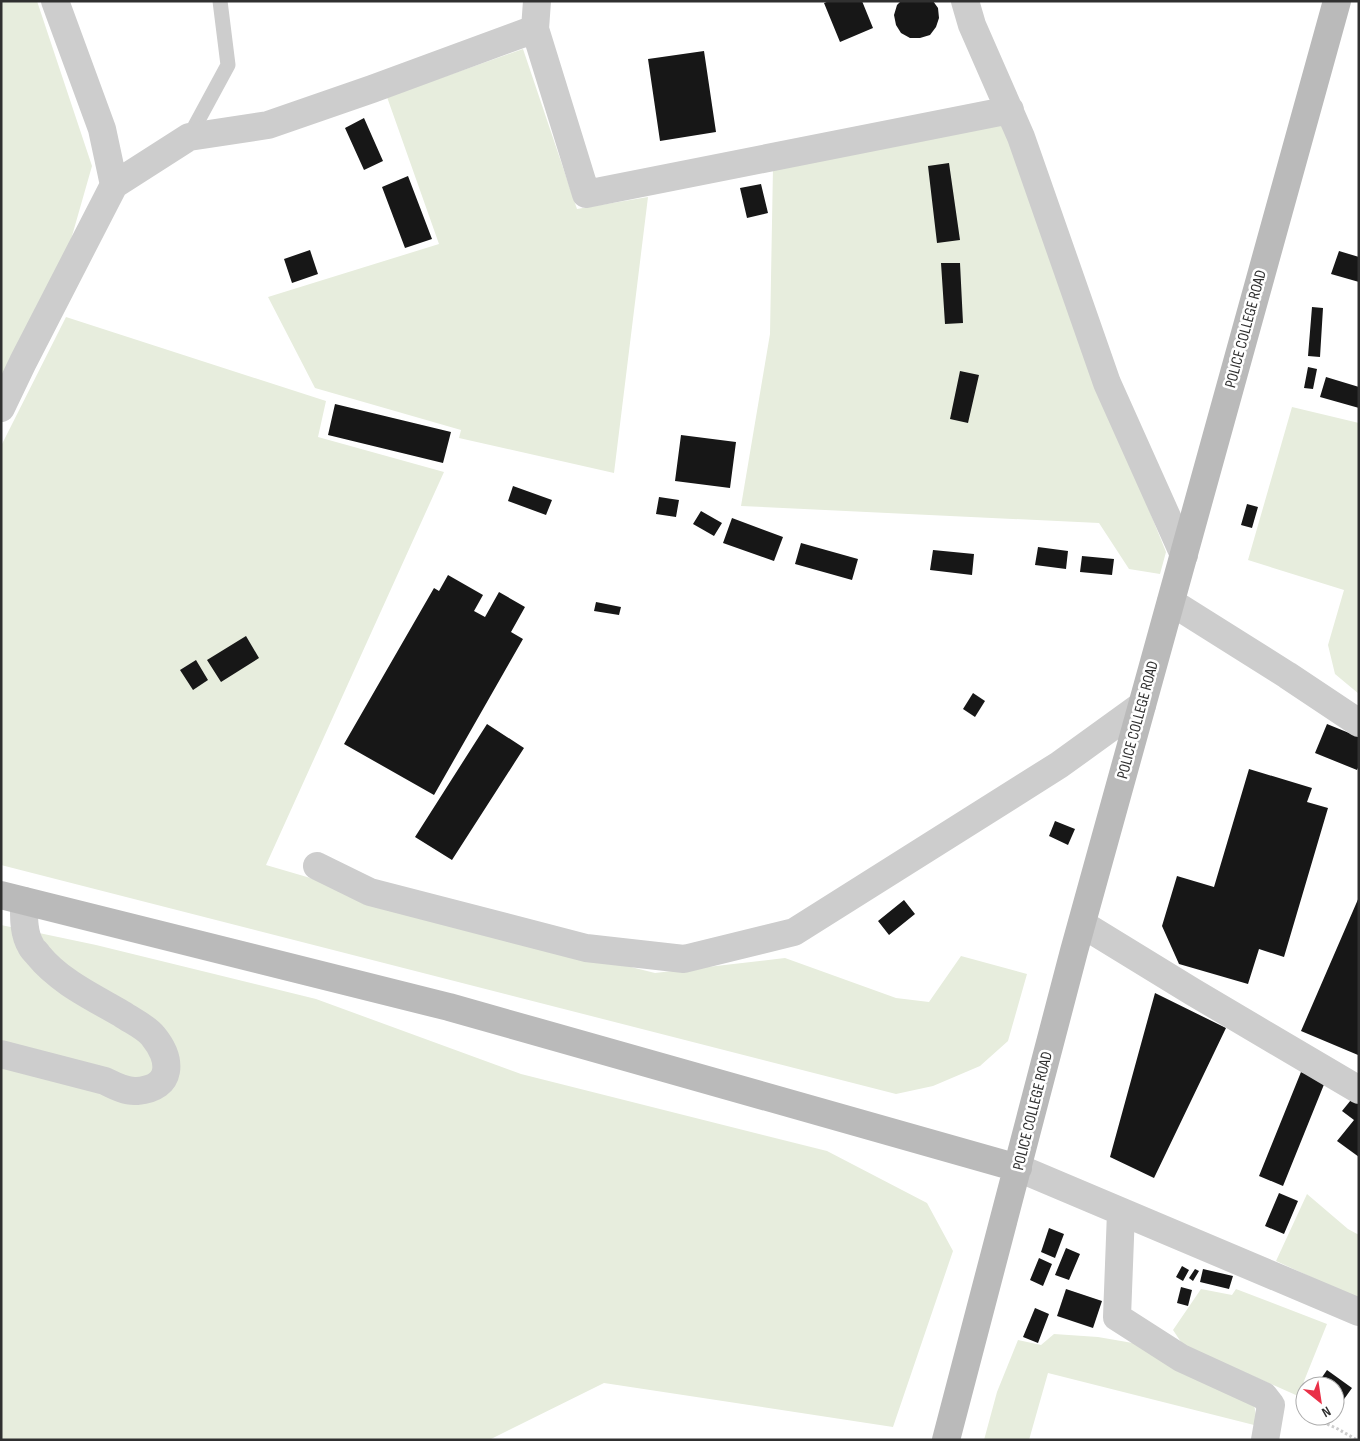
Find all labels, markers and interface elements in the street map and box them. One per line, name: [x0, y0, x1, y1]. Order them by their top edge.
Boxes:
street label: POLICE COLLEGE ROAD: [1221, 268, 1271, 390]
street label: POLICE COLLEGE ROAD: [1113, 659, 1163, 781]
street label: POLICE COLLEGE ROAD: [1009, 1050, 1057, 1172]
north arrow: [1295, 1376, 1345, 1426]
text: N: [1319, 1403, 1334, 1421]

